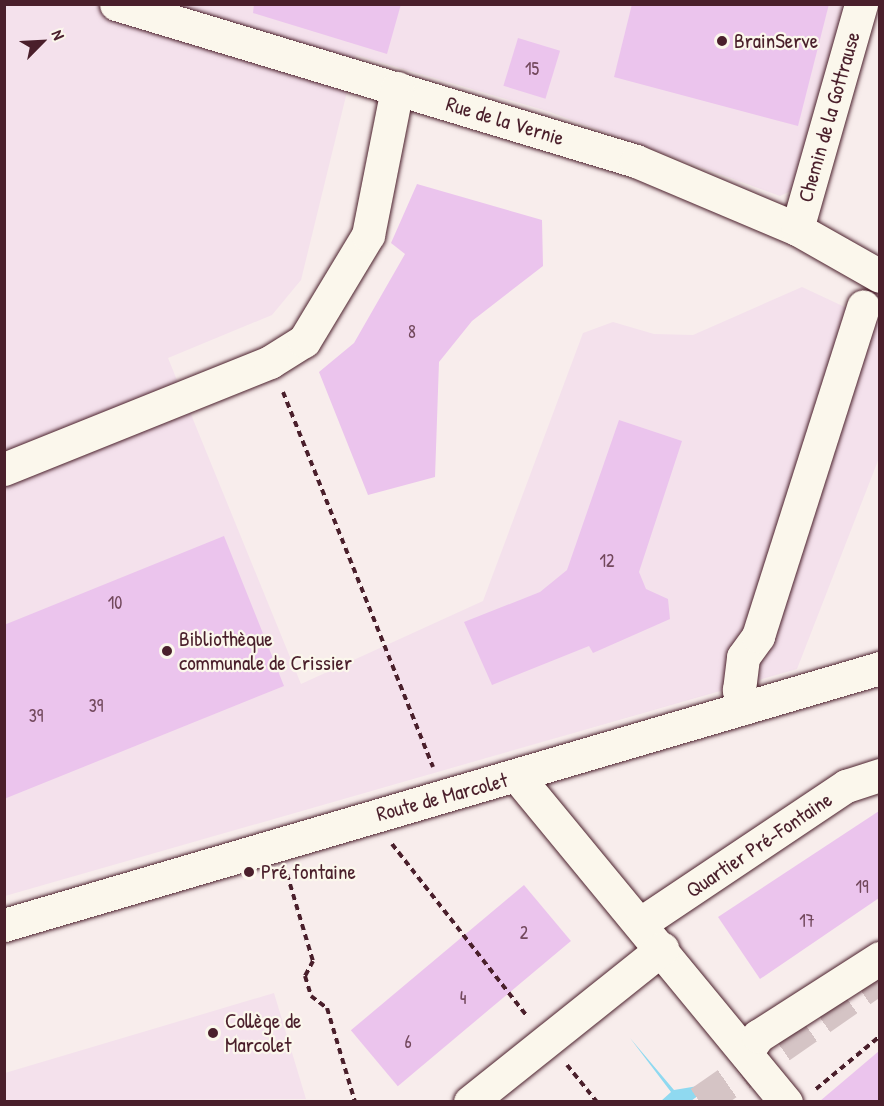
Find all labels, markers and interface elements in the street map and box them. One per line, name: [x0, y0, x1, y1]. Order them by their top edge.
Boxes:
north arrow: [12, 12, 72, 72]
text: N: [47, 26, 70, 43]
place label: BrainServe: [734, 28, 818, 54]
street label: Chemin de la Gottrause: [793, 29, 865, 205]
marker: BrainServe: [715, 34, 729, 48]
house number: 15: [525, 58, 539, 80]
street label: Rue de la Vernie: [443, 91, 567, 151]
house number: 8: [408, 321, 416, 343]
house number: 12: [600, 550, 614, 572]
house number: 10: [108, 592, 122, 614]
place label: Bibliothèque communale de Crissier: [179, 626, 352, 676]
marker: Bibliothèque communale de Crissier: [160, 644, 174, 658]
house number: 39: [89, 695, 103, 717]
house number: 39: [29, 705, 43, 727]
street label: Route de Marcolet: [374, 767, 510, 827]
street label: Quartier Pré-Fontaine: [681, 787, 837, 903]
place label: Pré fontaine: [261, 859, 356, 885]
marker: Pré fontaine: [242, 865, 256, 879]
house number: 19: [855, 876, 869, 898]
house number: 17: [799, 910, 815, 932]
house number: 2: [520, 922, 528, 944]
house number: 4: [460, 987, 466, 1009]
place label: Collège de Marcolet: [225, 1008, 301, 1058]
marker: Collège de Marcolet: [206, 1026, 220, 1040]
house number: 6: [404, 1031, 412, 1053]

